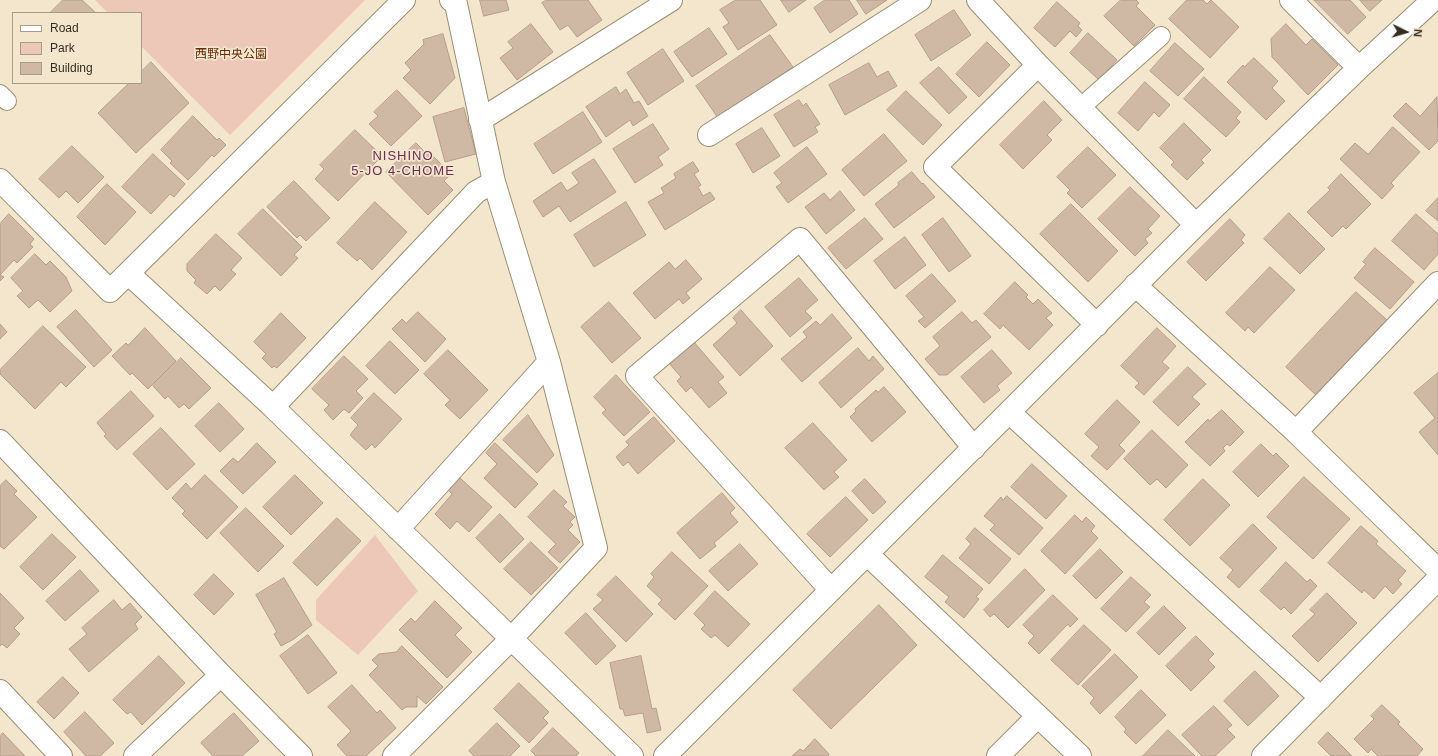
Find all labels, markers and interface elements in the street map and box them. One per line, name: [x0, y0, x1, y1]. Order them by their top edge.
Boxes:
legend: [12, 12, 142, 84]
north arrow: [1386, 12, 1426, 52]
text: Road: [50, 21, 79, 35]
text: N: [1412, 29, 1424, 38]
text: Park: [50, 41, 75, 55]
park label: 西野中央公園: [195, 48, 267, 62]
text: Building: [50, 61, 93, 75]
district label: NISHINO 5-JO 4-CHOME: [351, 148, 455, 179]

